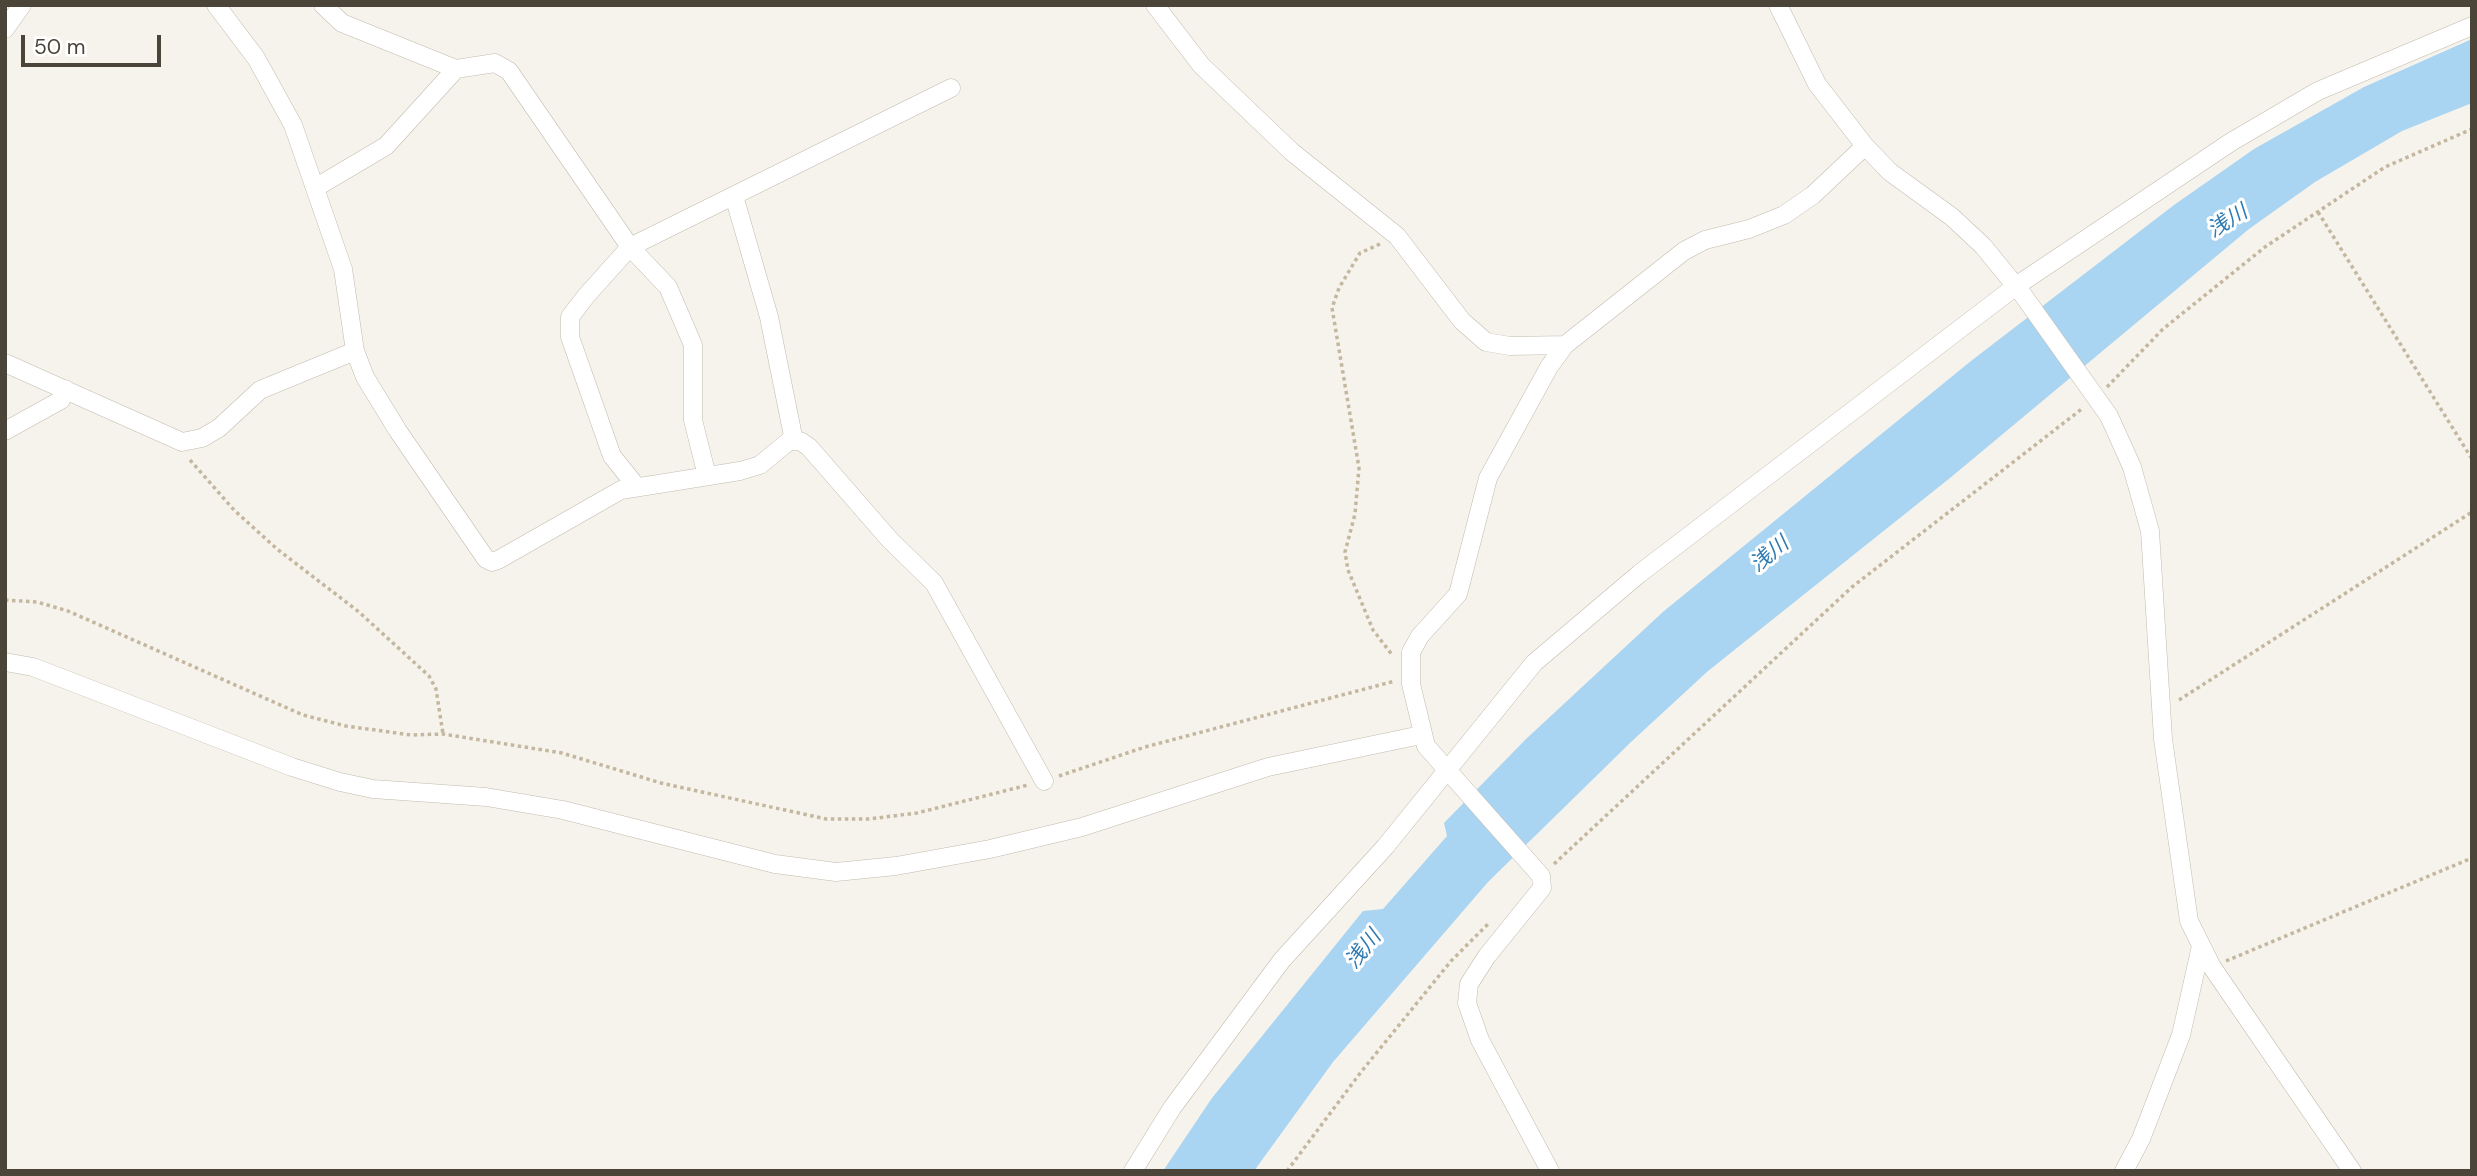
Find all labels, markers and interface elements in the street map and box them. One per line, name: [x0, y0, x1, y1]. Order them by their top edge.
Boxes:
scale bar: [24, 21, 164, 65]
text: 50 m: [34, 33, 85, 61]
water label: 浅川: [2204, 200, 2252, 244]
water label: 浅川: [1746, 532, 1794, 578]
water label: 浅川: [1341, 926, 1387, 974]

